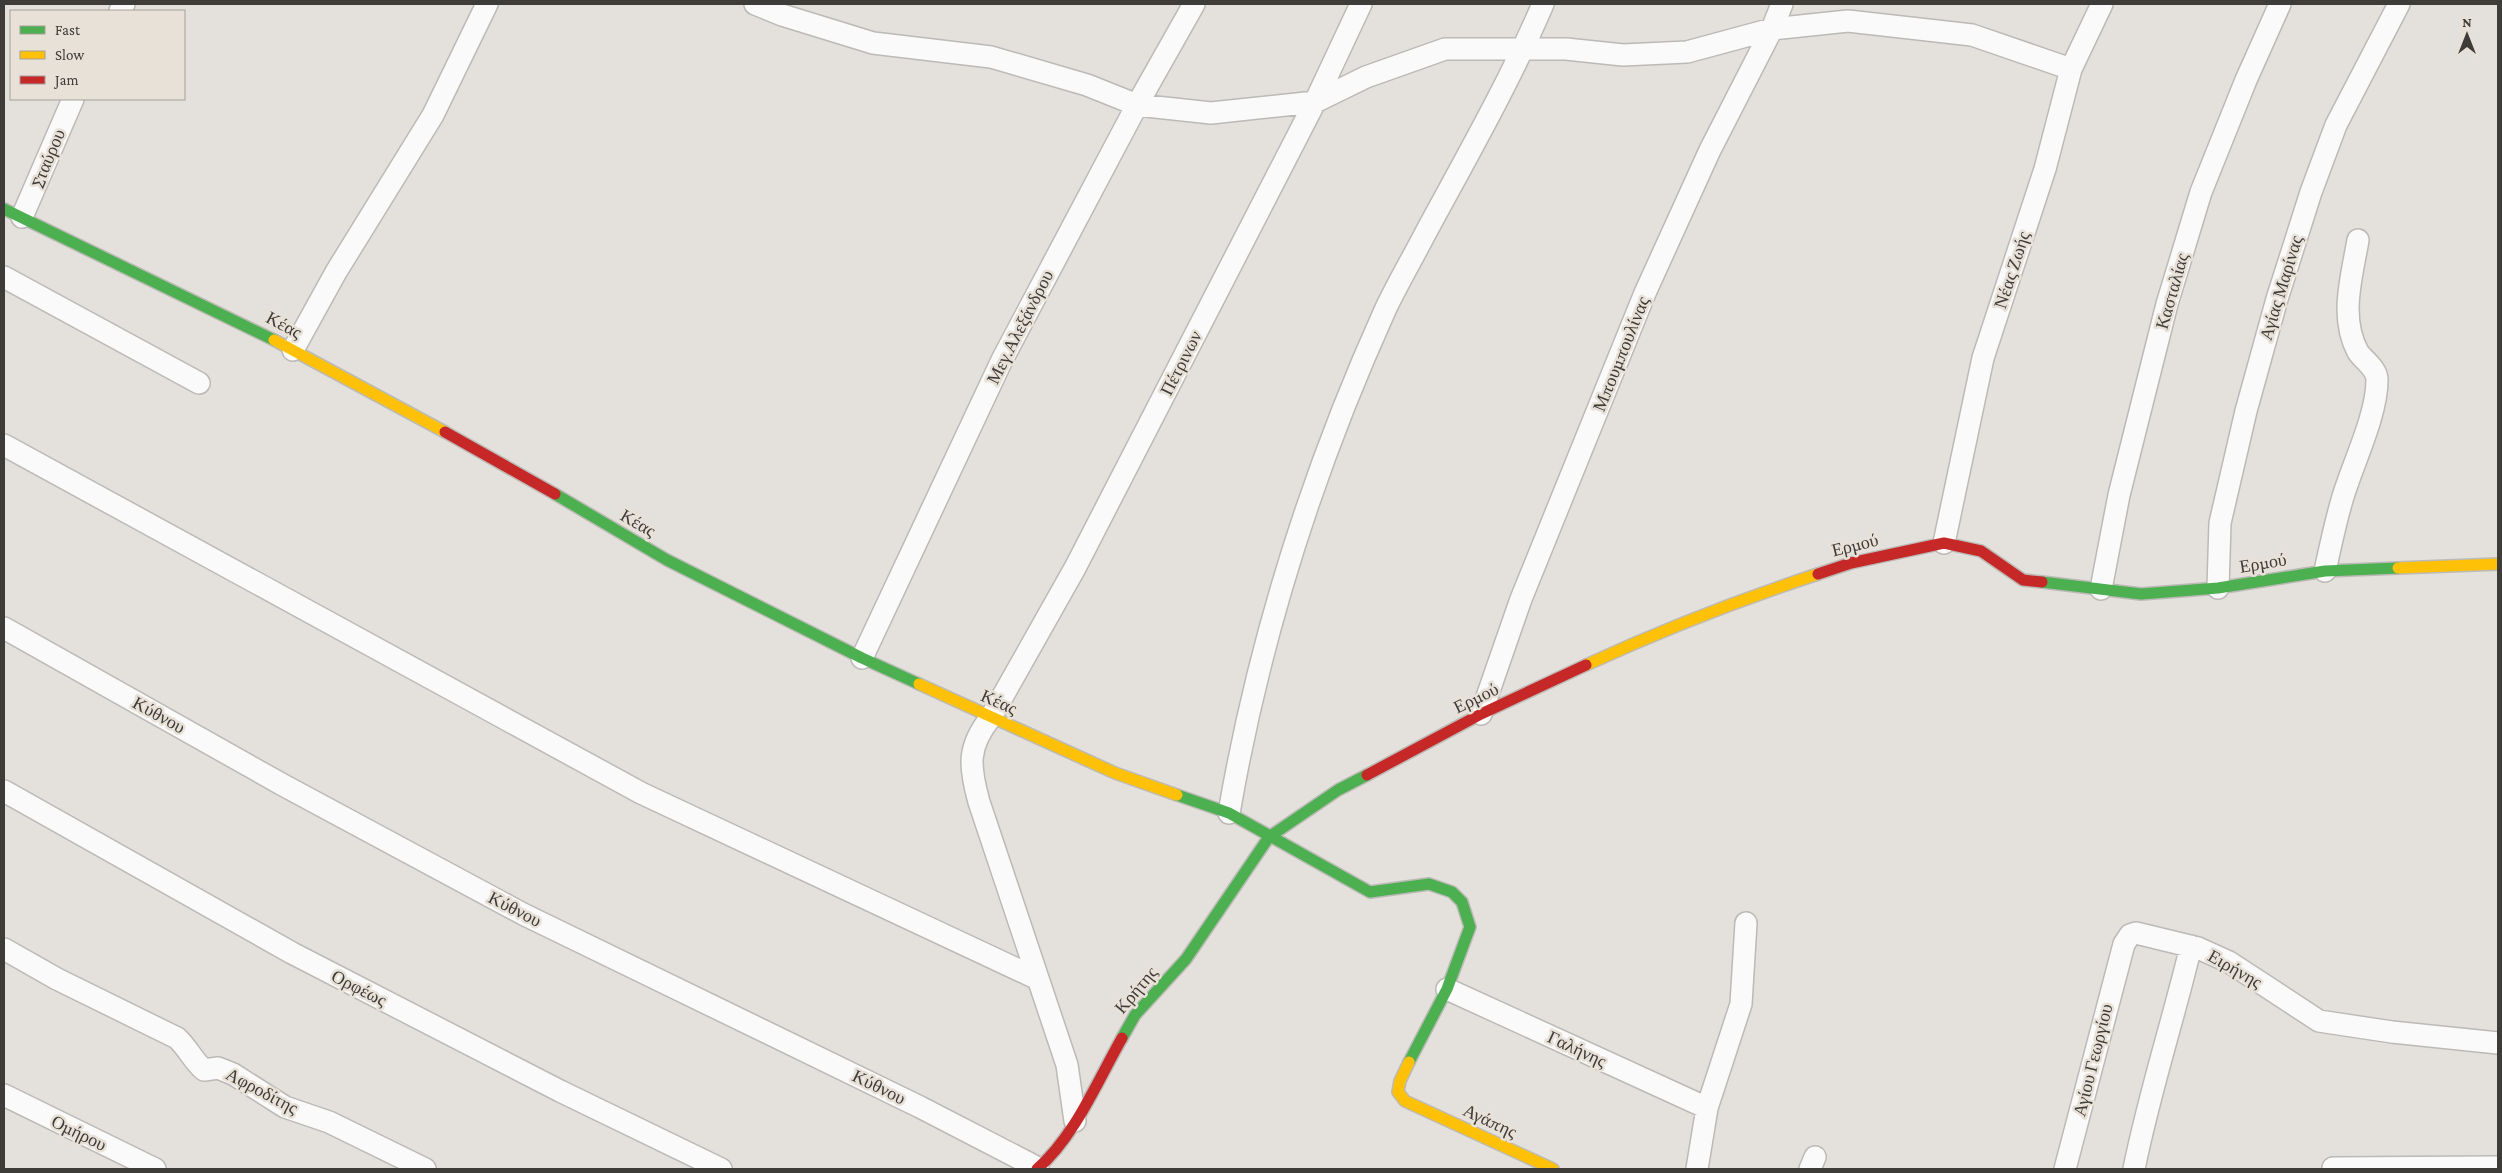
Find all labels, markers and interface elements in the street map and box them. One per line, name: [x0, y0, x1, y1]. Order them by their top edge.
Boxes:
legend: [10, 10, 185, 100]
north arrow: [2442, 10, 2492, 60]
text: N: [2462, 14, 2472, 30]
text: Fast: [55, 22, 81, 38]
text: Slow: [55, 47, 85, 63]
text: Jam: [53, 72, 78, 89]
street label: Σταύρου: [27, 126, 69, 190]
street label: Νέας Ζωής: [1990, 229, 2034, 311]
street label: Αγίας Μαρίνας: [2256, 233, 2306, 343]
street label: Κασταλίας: [2152, 251, 2192, 331]
street label: Μεγ.Αλεξάνδρου: [983, 267, 1057, 387]
street label: Μπουμπουλίνας: [1589, 294, 1653, 414]
street label: Κέας: [263, 307, 305, 343]
street label: Πέτρινων: [1156, 327, 1206, 399]
street label: Κέας: [617, 505, 659, 541]
street label: Ερμού: [1830, 530, 1881, 560]
street label: Ερμού: [2238, 549, 2288, 577]
street label: Ερμού: [1450, 679, 1502, 717]
street label: Κέας: [978, 685, 1020, 719]
street label: Κύθνου: [129, 693, 189, 738]
street label: Κύθνου: [485, 887, 545, 931]
street label: Ειρήνης: [2204, 946, 2266, 992]
street label: Κρήτης: [1111, 962, 1161, 1018]
street label: Ορφέως: [328, 966, 390, 1010]
street label: Αγίου Γεωργίου: [2069, 1002, 2117, 1118]
street label: Γαλήνης: [1544, 1027, 1610, 1071]
street label: Αφροδίτης: [223, 1064, 301, 1118]
street label: Κύθνου: [849, 1066, 909, 1108]
street label: Αγάπης: [1460, 1100, 1520, 1142]
street label: Ομήρου: [48, 1111, 110, 1155]

